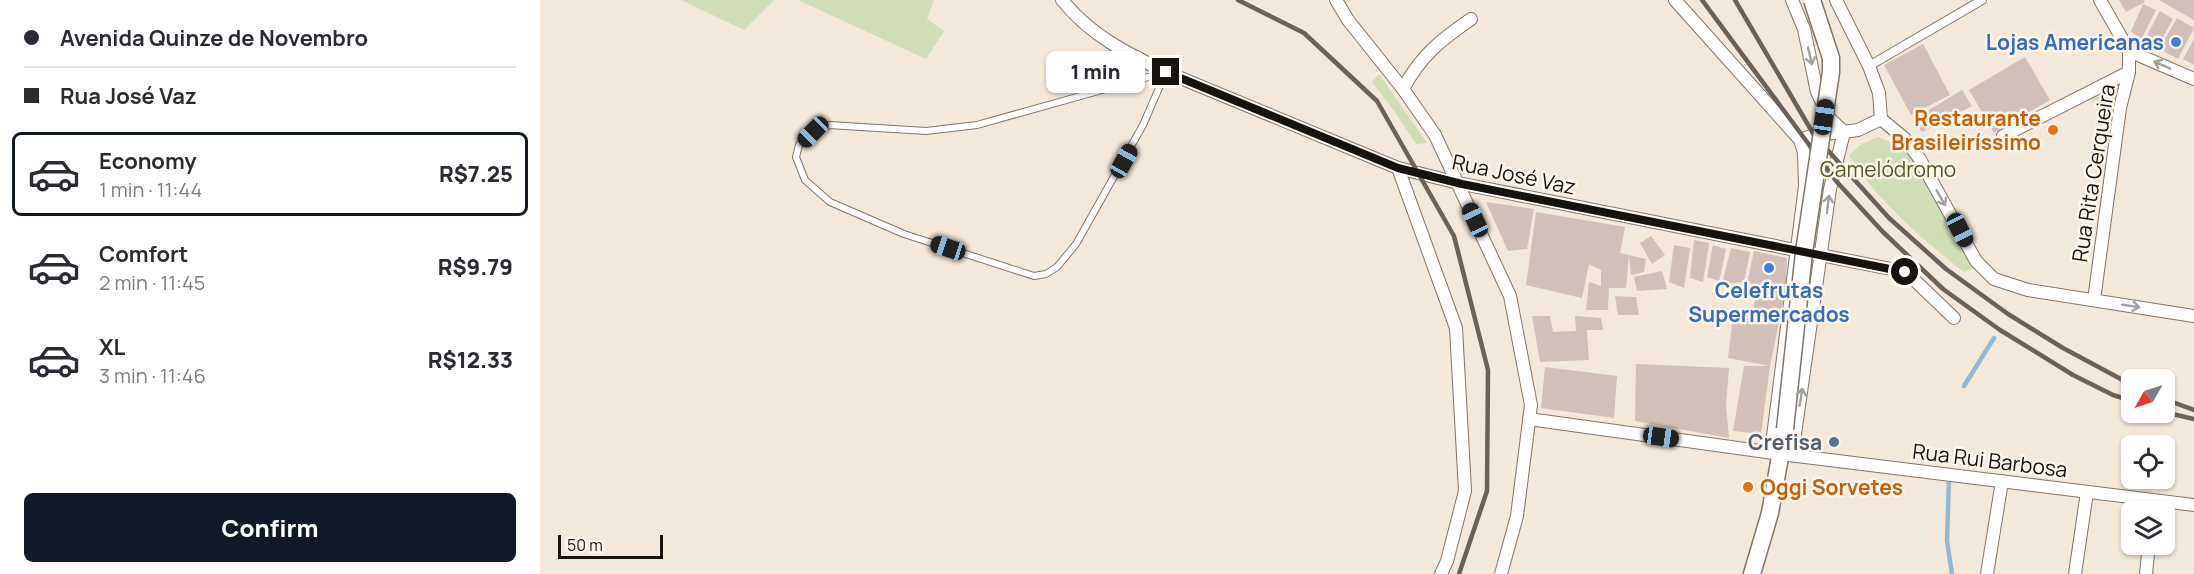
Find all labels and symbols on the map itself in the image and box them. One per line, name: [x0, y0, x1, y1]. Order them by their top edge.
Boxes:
place label: Lojas Americanas: [1986, 28, 2164, 56]
marker: Lojas Americanas: [2169, 35, 2183, 49]
one-way arrow: [1805, 45, 1816, 65]
callout: 1 min: [1046, 51, 1145, 93]
route end: [1152, 58, 1179, 85]
one-way arrow: [2153, 59, 2171, 71]
street label: Rua Rita Cerqueira: [2065, 82, 2121, 264]
car: [1813, 98, 1835, 136]
place label: Restaurante Brasileiríssimo: [1891, 104, 2041, 156]
car: [794, 113, 832, 151]
marker: Restaurante Brasileiríssimo: [2046, 123, 2060, 137]
car: [1107, 141, 1141, 181]
street label: Rua José Vaz: [1450, 147, 1578, 201]
park label: Camelódromo: [1820, 155, 1956, 183]
one-way arrow: [1936, 189, 1948, 206]
one-way arrow: [1823, 194, 1834, 214]
car: [1459, 200, 1491, 240]
car: [1944, 210, 1976, 250]
car: [928, 234, 968, 262]
route start: [1891, 258, 1918, 285]
marker: Celefrutas Supermercados: [1762, 261, 1776, 275]
place label: Celefrutas Supermercados: [1688, 276, 1850, 328]
one-way arrow: [2120, 300, 2140, 311]
north arrow: [2121, 369, 2175, 423]
one-way arrow: [1795, 387, 1806, 407]
car: [1642, 426, 1680, 448]
place label: Crefisa: [1748, 428, 1822, 456]
marker: Crefisa: [1827, 435, 1841, 449]
street label: Rua Rui Barbosa: [1911, 437, 2069, 483]
place label: Oggi Sorvetes: [1760, 473, 1903, 501]
marker: Oggi Sorvetes: [1741, 480, 1755, 494]
scale bar: [558, 532, 663, 560]

